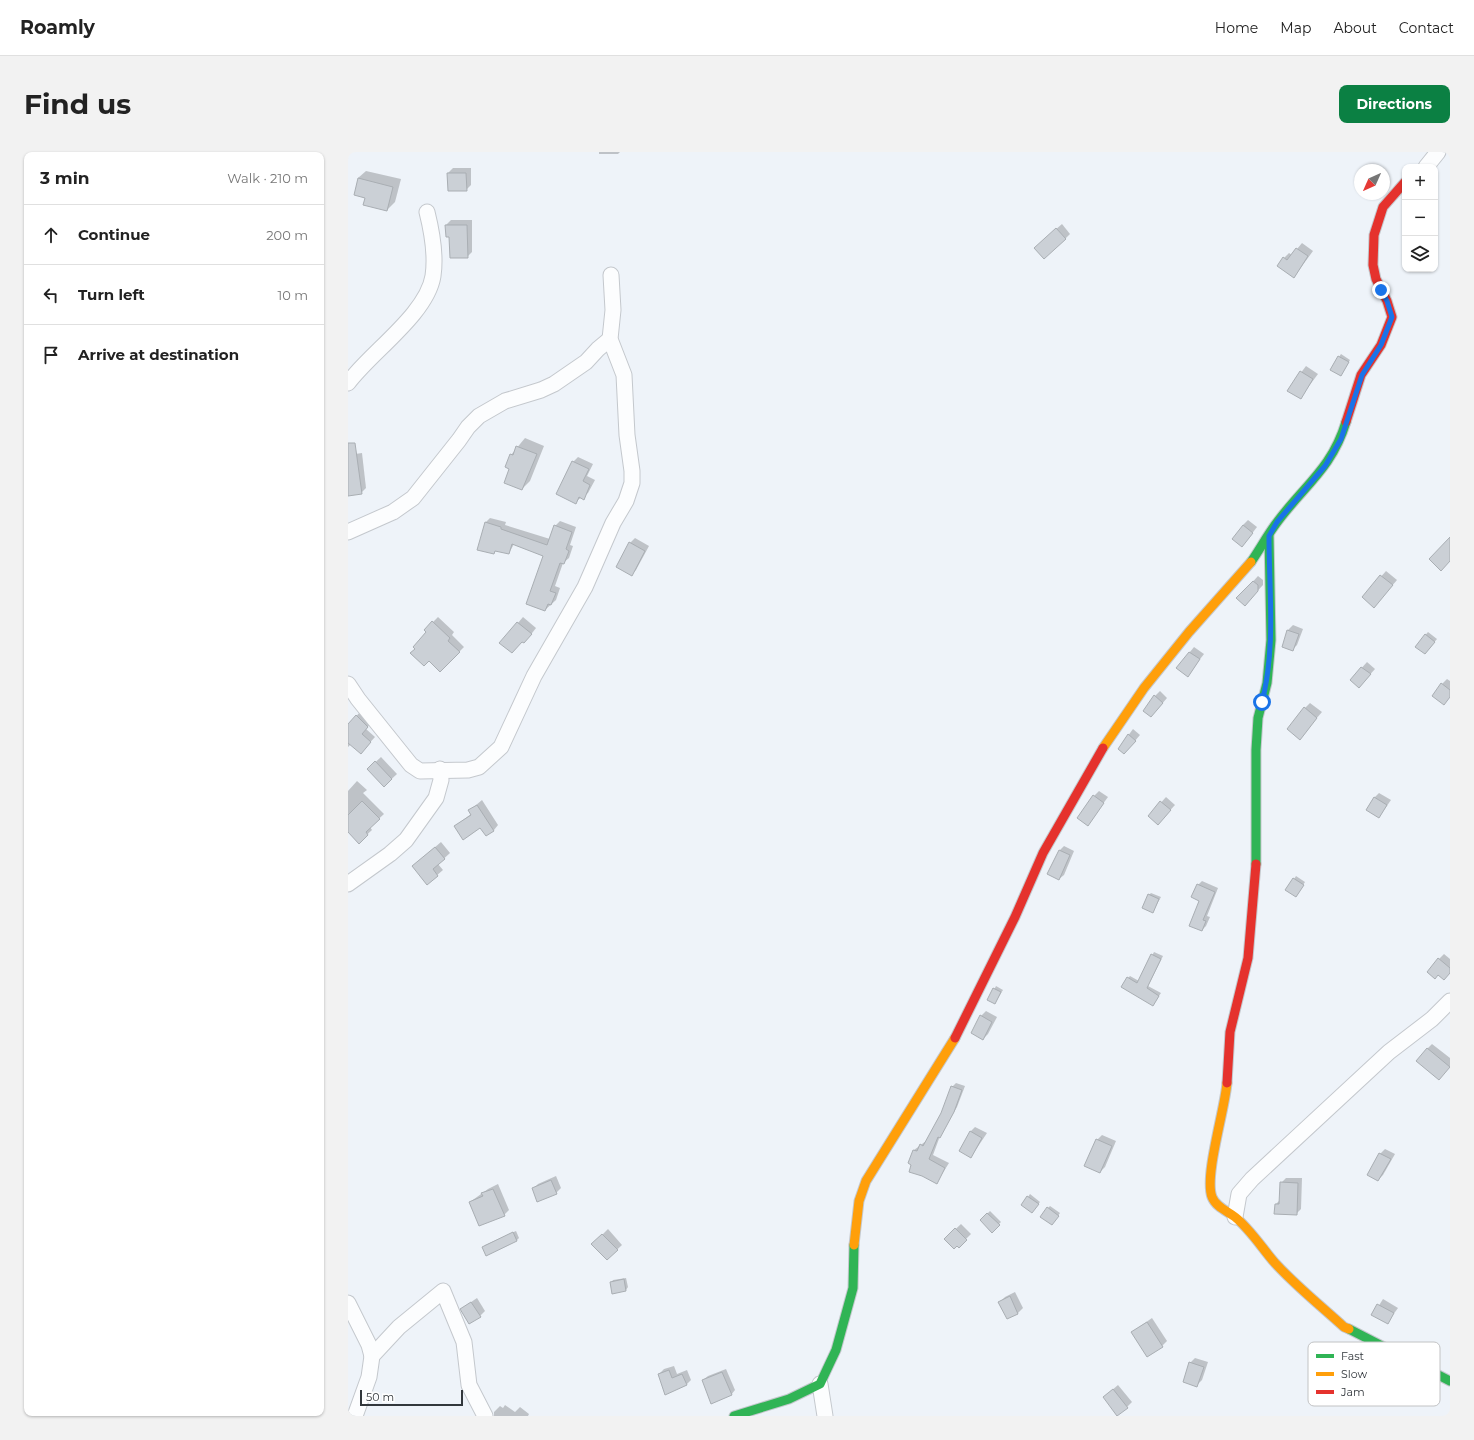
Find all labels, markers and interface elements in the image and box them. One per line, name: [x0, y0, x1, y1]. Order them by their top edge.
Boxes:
text: Roamly: [20, 16, 95, 39]
text: Home: [1215, 19, 1258, 37]
text: Map: [1280, 19, 1311, 37]
text: About: [1333, 19, 1377, 37]
text: Contact: [1399, 19, 1454, 37]
button: Directions: [1339, 85, 1450, 123]
text: Find us: [24, 87, 131, 121]
north arrow: [1354, 164, 1390, 200]
map controls: [1402, 164, 1438, 272]
button: +: [1402, 164, 1438, 200]
text: 3 min: [40, 168, 90, 188]
text: Walk · 210 m: [227, 170, 308, 186]
button: −: [1402, 200, 1438, 236]
icon: ahead: [40, 224, 62, 246]
text: Continue: [78, 225, 150, 244]
text: 200 m: [266, 227, 308, 243]
button: layers: [1402, 236, 1438, 272]
route end: [1372, 281, 1390, 299]
icon: left: [40, 284, 62, 306]
text: Turn left: [78, 285, 145, 304]
text: 10 m: [278, 287, 308, 303]
icon: arrive: [40, 344, 62, 366]
text: Arrive at destination: [78, 345, 239, 364]
route start: [1253, 693, 1271, 711]
legend: [1308, 1342, 1440, 1406]
text: Fast: [1341, 1349, 1365, 1363]
text: Slow: [1341, 1367, 1367, 1381]
text: Jam: [1340, 1385, 1365, 1399]
scale bar: [360, 1388, 463, 1407]
text: 50 m: [366, 1390, 394, 1404]

